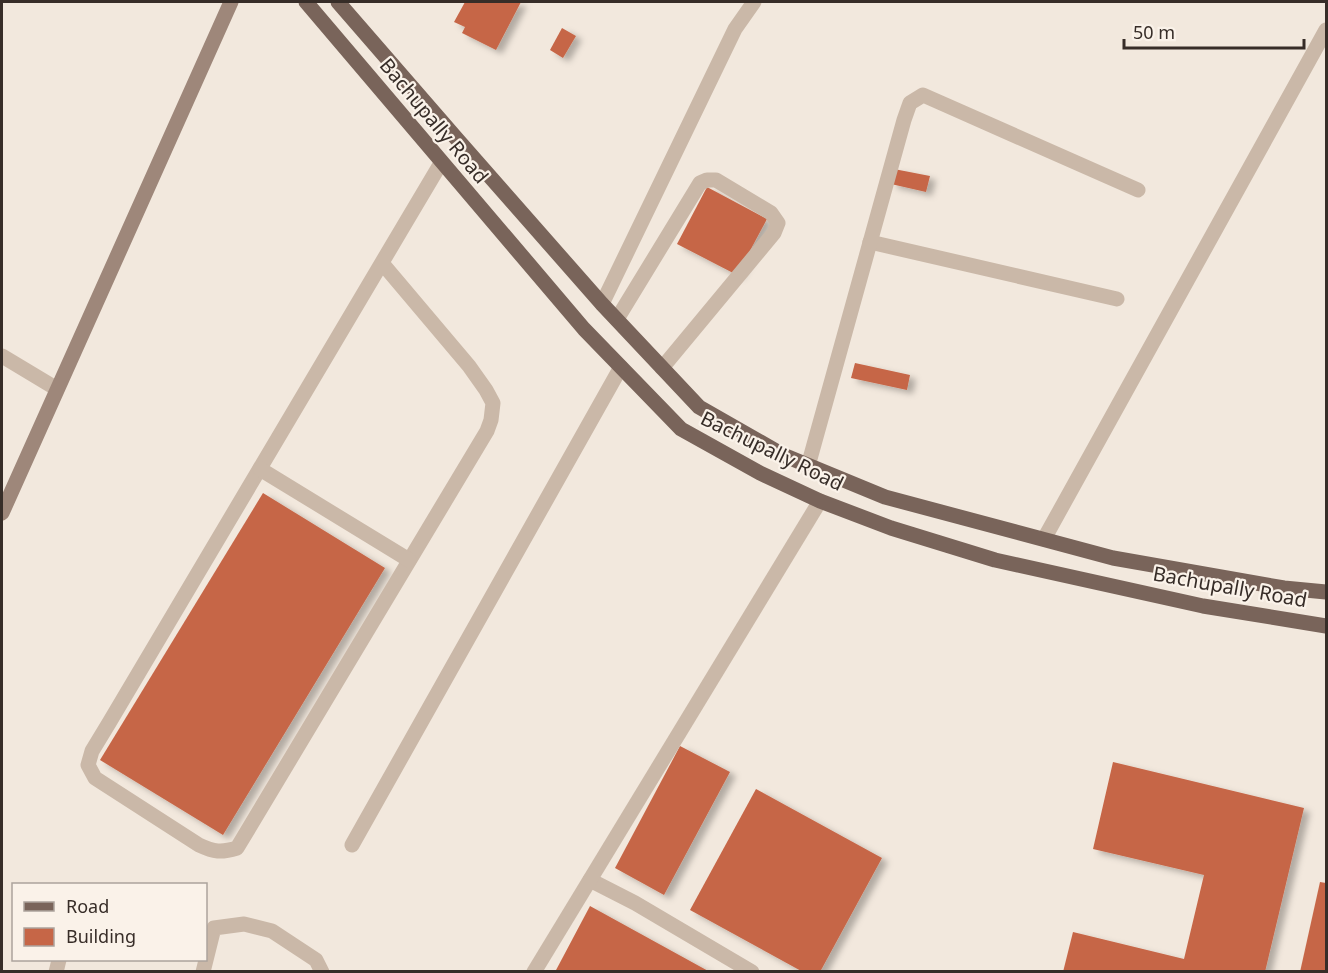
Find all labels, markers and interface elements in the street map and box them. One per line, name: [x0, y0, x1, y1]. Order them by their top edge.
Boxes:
scale bar: [1124, 12, 1304, 50]
text: 50 m: [1133, 20, 1175, 44]
street label: Bachupally Road: [374, 52, 495, 189]
street label: Bachupally Road: [696, 404, 848, 497]
street label: Bachupally Road: [1151, 560, 1309, 613]
legend: [12, 883, 207, 961]
text: Road: [66, 894, 109, 918]
text: Building: [66, 924, 136, 948]

